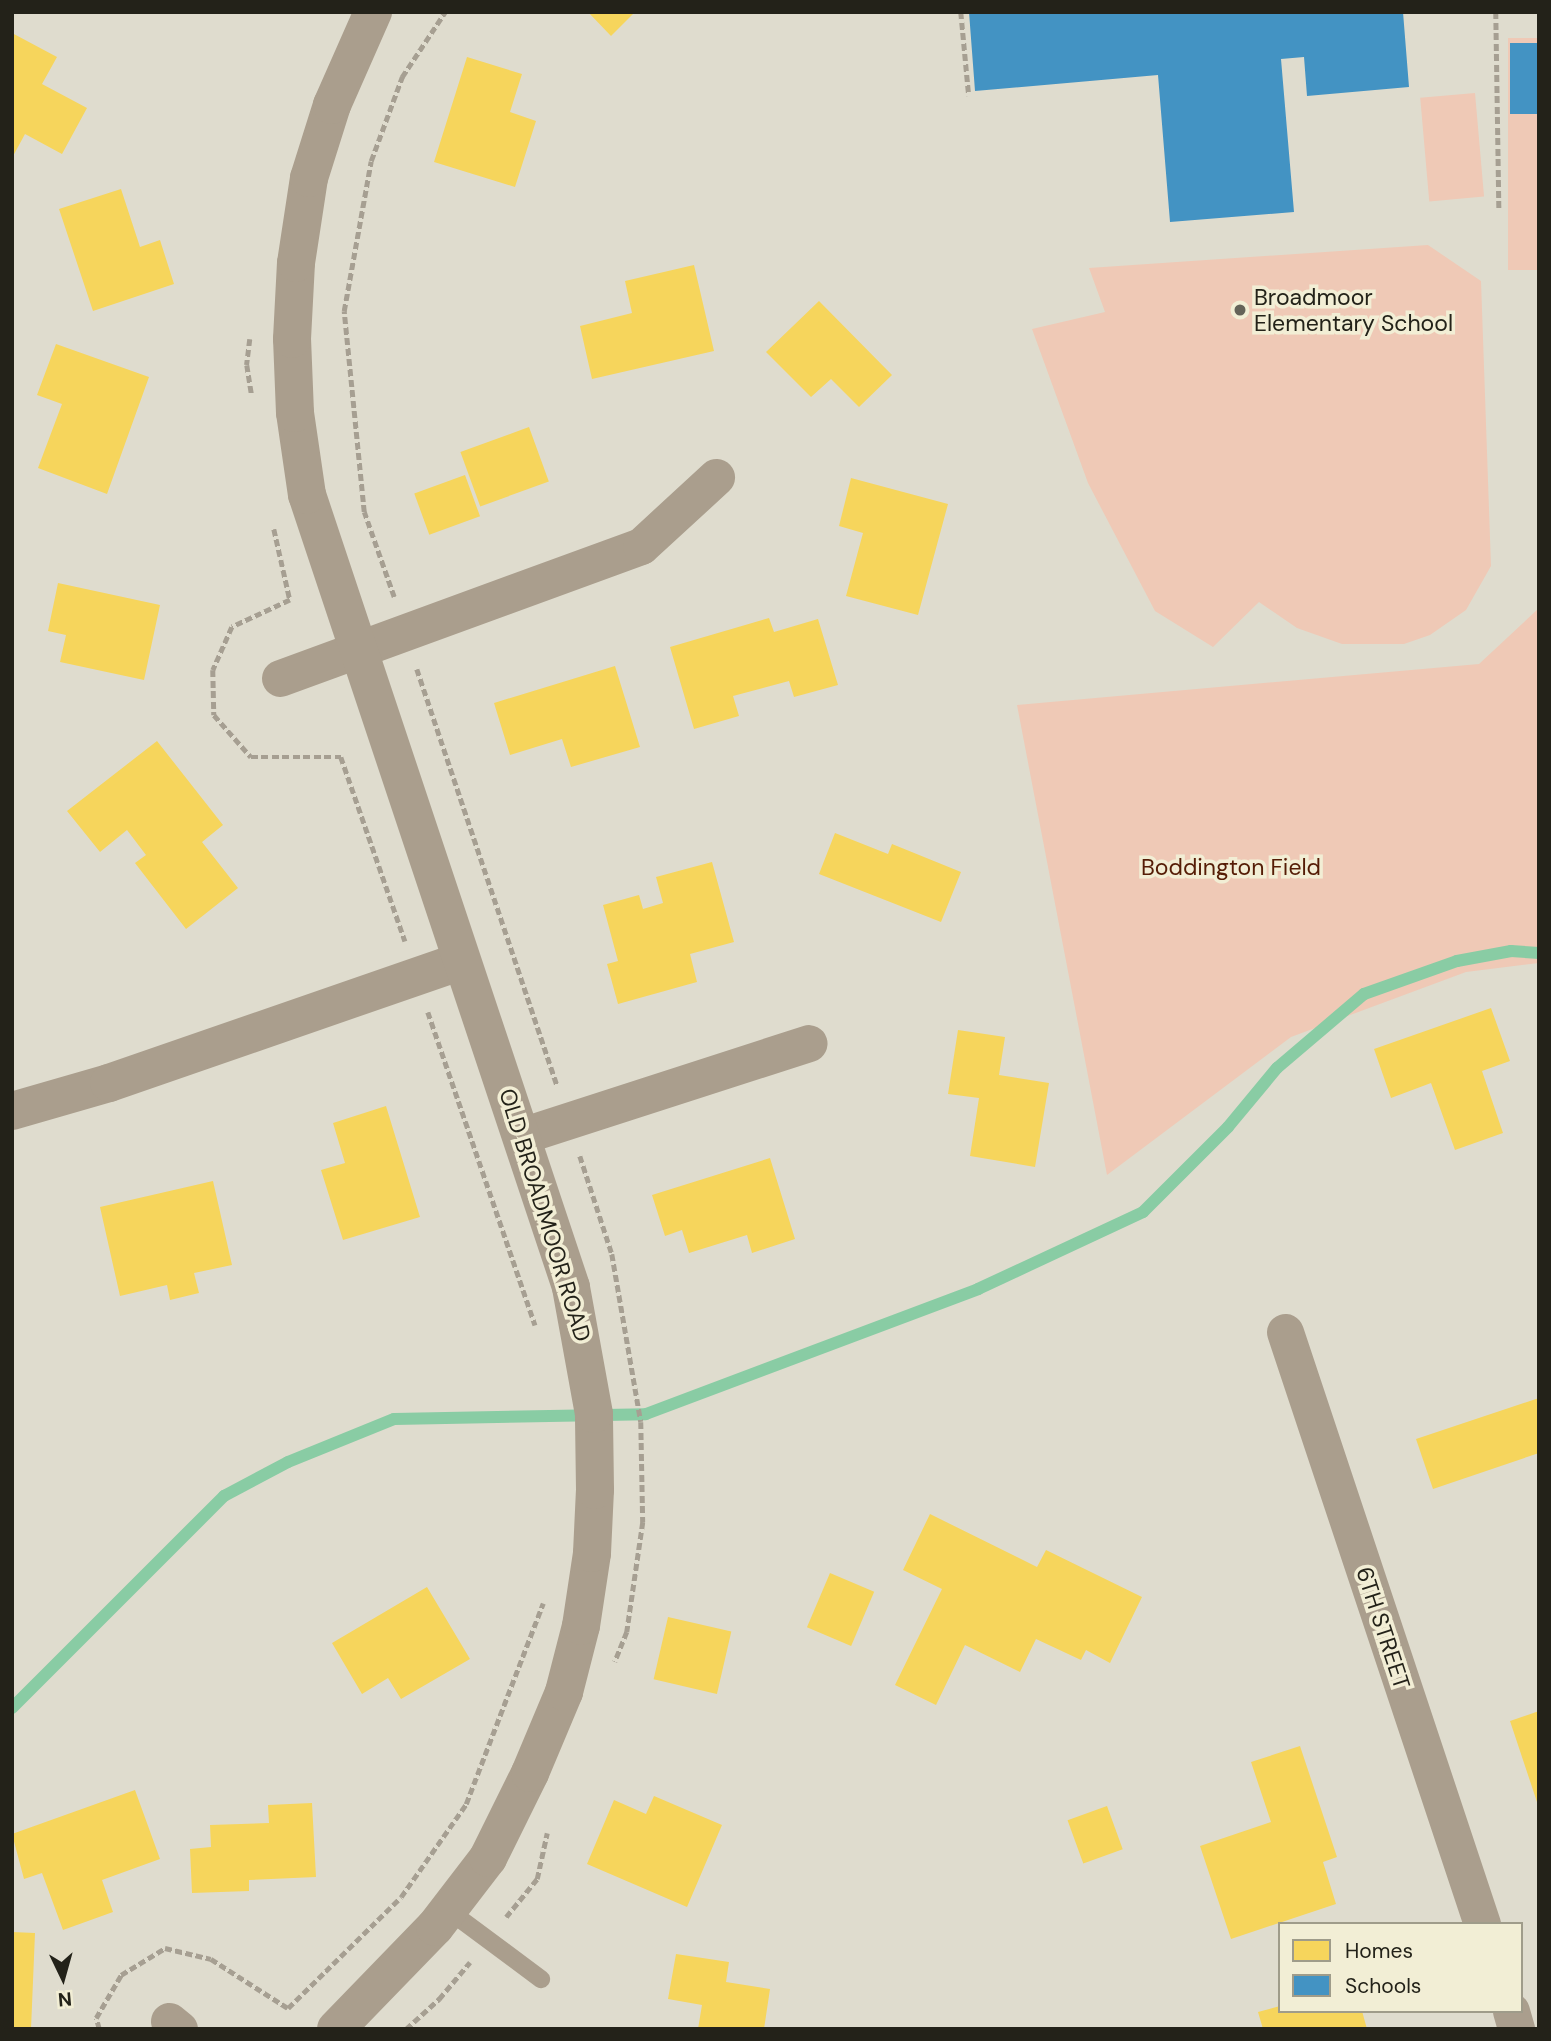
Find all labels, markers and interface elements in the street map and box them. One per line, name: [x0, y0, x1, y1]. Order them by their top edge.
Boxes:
place label: Broadmoor Elementary School: [1254, 283, 1453, 337]
marker: Broadmoor Elementary School: [1232, 302, 1248, 318]
park label: Boddington Field: [1141, 853, 1321, 881]
street label: OLD BROADMOOR ROAD: [493, 1085, 597, 1345]
street label: 6TH STREET: [1350, 1563, 1416, 1693]
legend: [1278, 1922, 1523, 2013]
text: Homes: [1345, 1937, 1413, 1965]
north arrow: [28, 1943, 98, 2013]
text: Schools: [1345, 1972, 1421, 2000]
text: N: [57, 1986, 73, 2012]

